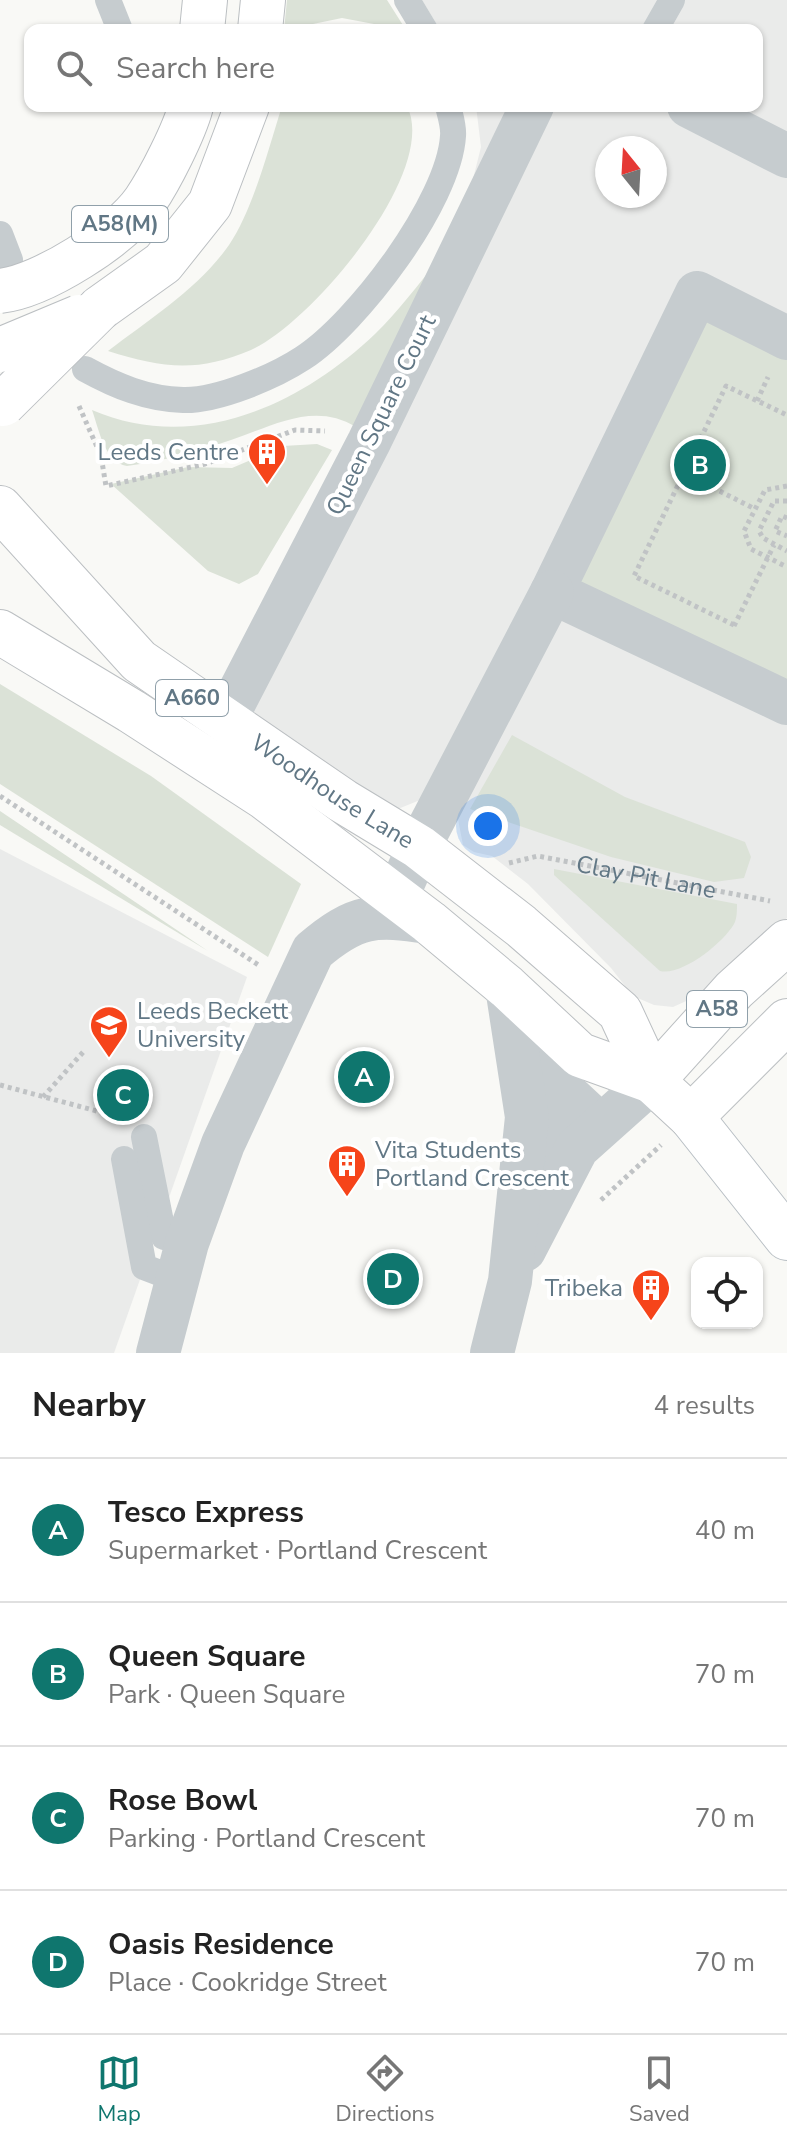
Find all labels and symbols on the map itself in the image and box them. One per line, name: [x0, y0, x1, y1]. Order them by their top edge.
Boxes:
north arrow: [595, 136, 667, 208]
road number: A58(M): [72, 206, 168, 242]
street label: Queen Square Court: [319, 309, 444, 521]
building icon: Leeds Centre: [246, 431, 288, 486]
pin: B: [674, 435, 726, 495]
place label: Leeds Centre: [98, 436, 239, 468]
road number: A660: [156, 680, 228, 716]
street label: Woodhouse Lane: [244, 726, 420, 856]
your location: [468, 806, 508, 846]
street label: Clay Pit Lane: [573, 848, 719, 906]
road number: A58: [687, 991, 747, 1027]
place label: Leeds Beckett University: [137, 995, 289, 1055]
school or university icon: Leeds Beckett University: [88, 1004, 130, 1059]
pin: A: [338, 1047, 390, 1107]
pin: C: [97, 1065, 149, 1125]
place label: Vita Students Portland Crescent: [374, 1134, 569, 1194]
building icon: Vita Students Portland Crescent: [326, 1143, 368, 1198]
pin: D: [367, 1249, 419, 1309]
building icon: Tribeka: [630, 1267, 672, 1322]
place label: Tribeka: [545, 1272, 623, 1304]

